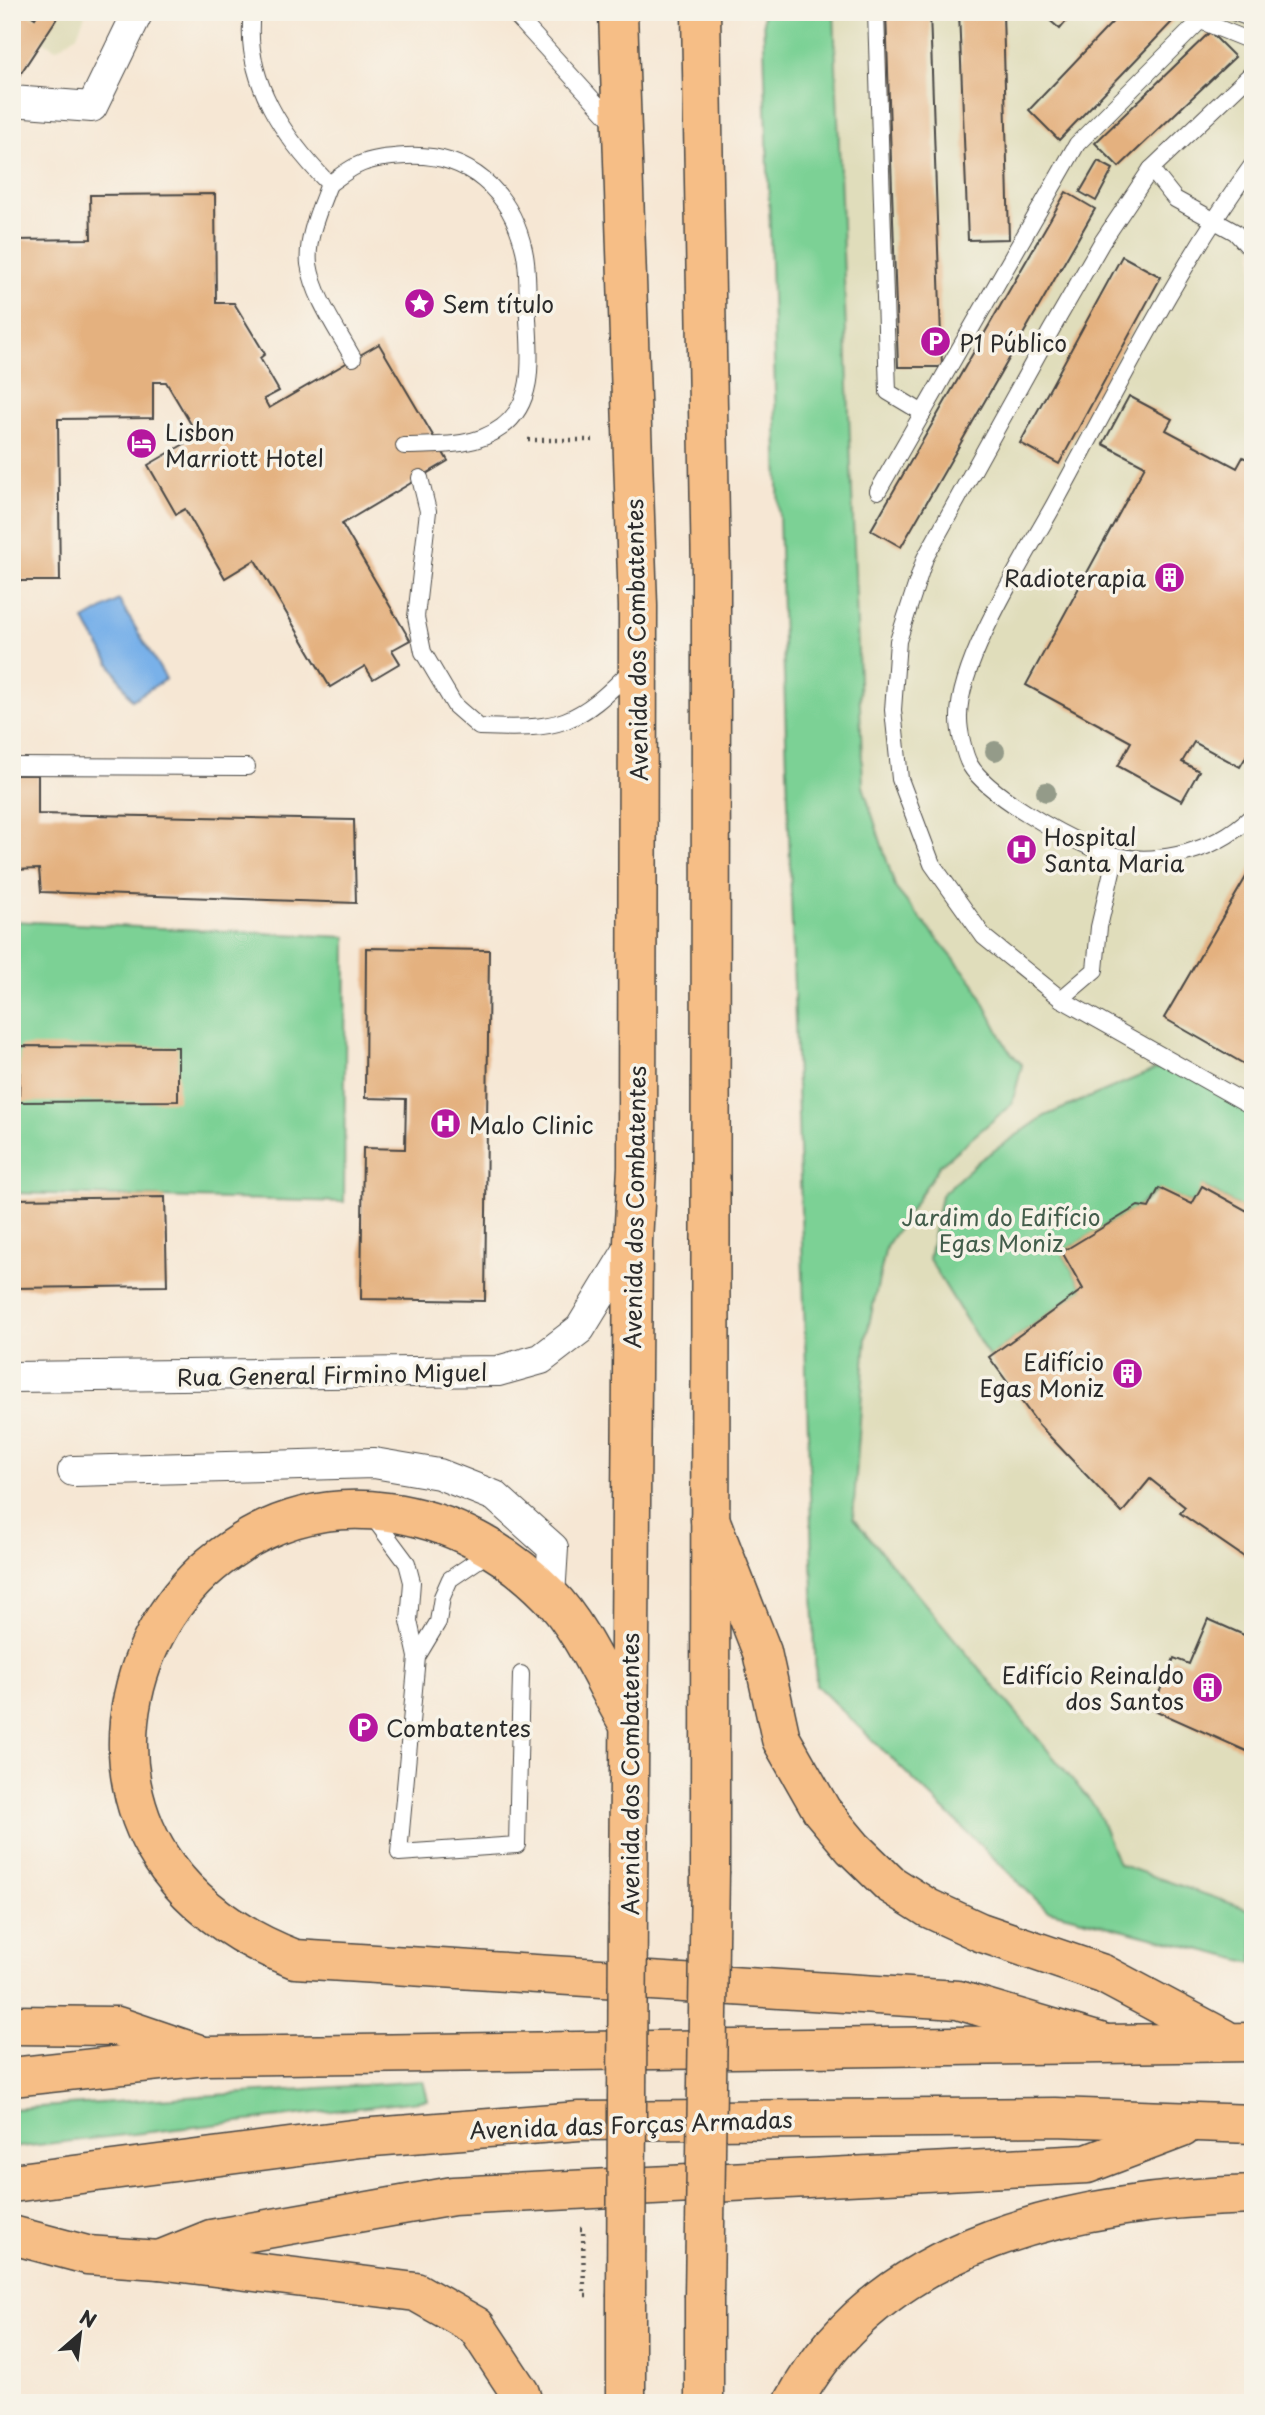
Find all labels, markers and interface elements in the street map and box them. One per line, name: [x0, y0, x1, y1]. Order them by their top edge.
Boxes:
place icon: Sem título: [402, 286, 436, 320]
place label: Sem título: [442, 286, 554, 321]
parking icon: P1 Público: [919, 325, 953, 359]
place label: P1 Público: [959, 325, 1067, 360]
place label: Lisbon Marriott Hotel: [165, 414, 324, 475]
hotel icon: Lisbon Marriott Hotel: [125, 427, 159, 461]
street label: Avenida dos Combatentes: [616, 498, 656, 782]
place label: Radioterapia: [1004, 560, 1147, 595]
building icon: Radioterapia: [1152, 560, 1186, 594]
place label: Hospital Santa Maria: [1044, 819, 1185, 880]
hospital icon: Hospital Santa Maria: [1004, 832, 1038, 866]
street label: Avenida dos Combatentes: [614, 1065, 654, 1349]
hospital icon: Malo Clinic: [429, 1107, 463, 1141]
place label: Malo Clinic: [469, 1107, 593, 1142]
park label: Jardim do Edifício Egas Moniz: [902, 1199, 1100, 1260]
place label: Edifício Egas Moniz: [980, 1344, 1104, 1405]
street label: Rua General Firmino Miguel: [177, 1354, 487, 1394]
building icon: Edifício Egas Moniz: [1110, 1357, 1144, 1391]
street label: Avenida dos Combatentes: [612, 1633, 647, 1915]
place label: Edifício Reinaldo dos Santos: [1002, 1657, 1184, 1718]
building icon: Edifício Reinaldo dos Santos: [1190, 1670, 1224, 1704]
parking icon: Combatentes: [346, 1710, 380, 1744]
place label: Combatentes: [386, 1710, 531, 1745]
street label: Avenida das Forças Armadas: [469, 2101, 793, 2147]
north arrow: [46, 2300, 116, 2370]
text: N: [75, 2302, 102, 2334]

